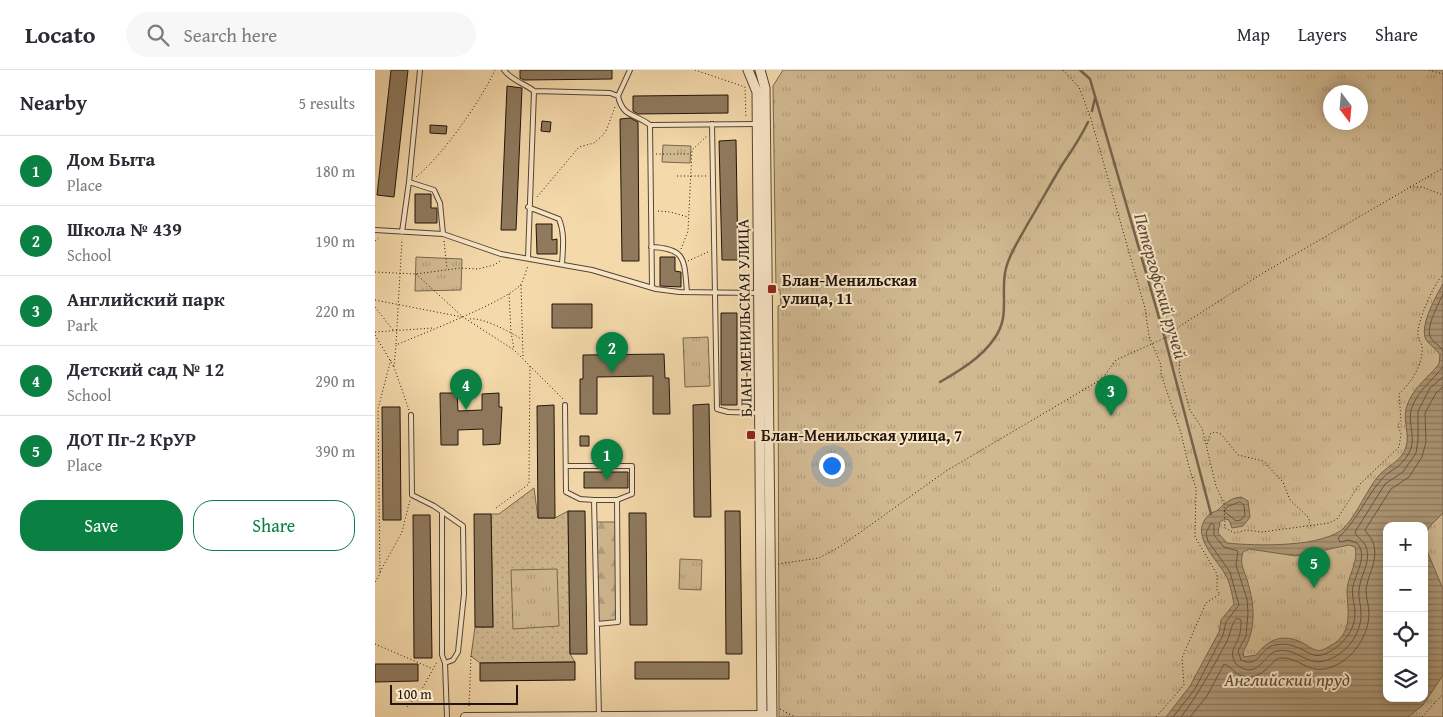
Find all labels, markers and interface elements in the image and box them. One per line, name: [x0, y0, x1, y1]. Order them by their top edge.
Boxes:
search box: [126, 12, 476, 57]
text: Locato: [25, 17, 96, 52]
icon: search: [144, 21, 172, 49]
text: Search here: [184, 21, 277, 49]
text: Map: [1237, 21, 1270, 48]
text: Layers: [1298, 21, 1347, 48]
text: Share: [1375, 21, 1418, 48]
north arrow: [1323, 85, 1368, 130]
text: Nearby: [20, 87, 87, 118]
text: 5 results: [298, 91, 355, 115]
text: Дом Быта: [67, 145, 155, 173]
text: 1: [32, 159, 40, 183]
text: 180 m: [315, 159, 355, 183]
text: Place: [67, 173, 102, 197]
water label: Петергофский ручей: [1127, 210, 1195, 362]
text: Школа № 439: [67, 215, 182, 243]
street label: БЛАН-МЕНИЛЬСКАЯ УЛИЦА: [730, 218, 758, 417]
text: 2: [32, 229, 40, 253]
text: 190 m: [315, 229, 355, 253]
text: School: [67, 243, 111, 267]
place label: Блан-Менильская улица, 11: [781, 268, 918, 310]
marker: Блан-Менильская улица, 11: [766, 283, 778, 295]
text: Английский парк: [67, 285, 225, 313]
text: 3: [32, 299, 40, 323]
text: 220 m: [315, 299, 355, 323]
text: Park: [67, 313, 98, 337]
pin: 2: [596, 332, 628, 373]
text: Детский сад № 12: [67, 355, 224, 383]
text: 4: [32, 369, 40, 393]
text: 290 m: [315, 369, 355, 393]
pin: 4: [450, 369, 482, 410]
pin: 3: [1095, 375, 1127, 416]
text: School: [67, 383, 111, 407]
place label: Блан-Менильская улица, 7: [761, 423, 962, 447]
text: ДОТ Пг-2 КрУР: [67, 425, 196, 453]
marker: Блан-Менильская улица, 7: [745, 429, 757, 441]
text: 5: [32, 439, 40, 463]
text: 390 m: [315, 439, 355, 463]
pin: 1: [591, 439, 623, 480]
text: Place: [67, 453, 102, 477]
your location: [819, 453, 845, 479]
button: Save: [20, 500, 183, 551]
button: Share: [193, 500, 355, 551]
map controls: [1383, 522, 1428, 702]
button: +: [1383, 522, 1428, 567]
pin: 5: [1298, 547, 1330, 588]
button: −: [1383, 567, 1428, 612]
button: locate: [1383, 612, 1428, 657]
button: layers: [1383, 657, 1428, 702]
water label: Английский пруд: [1223, 666, 1350, 693]
scale bar: [390, 682, 517, 705]
text: 100 m: [397, 684, 432, 704]

